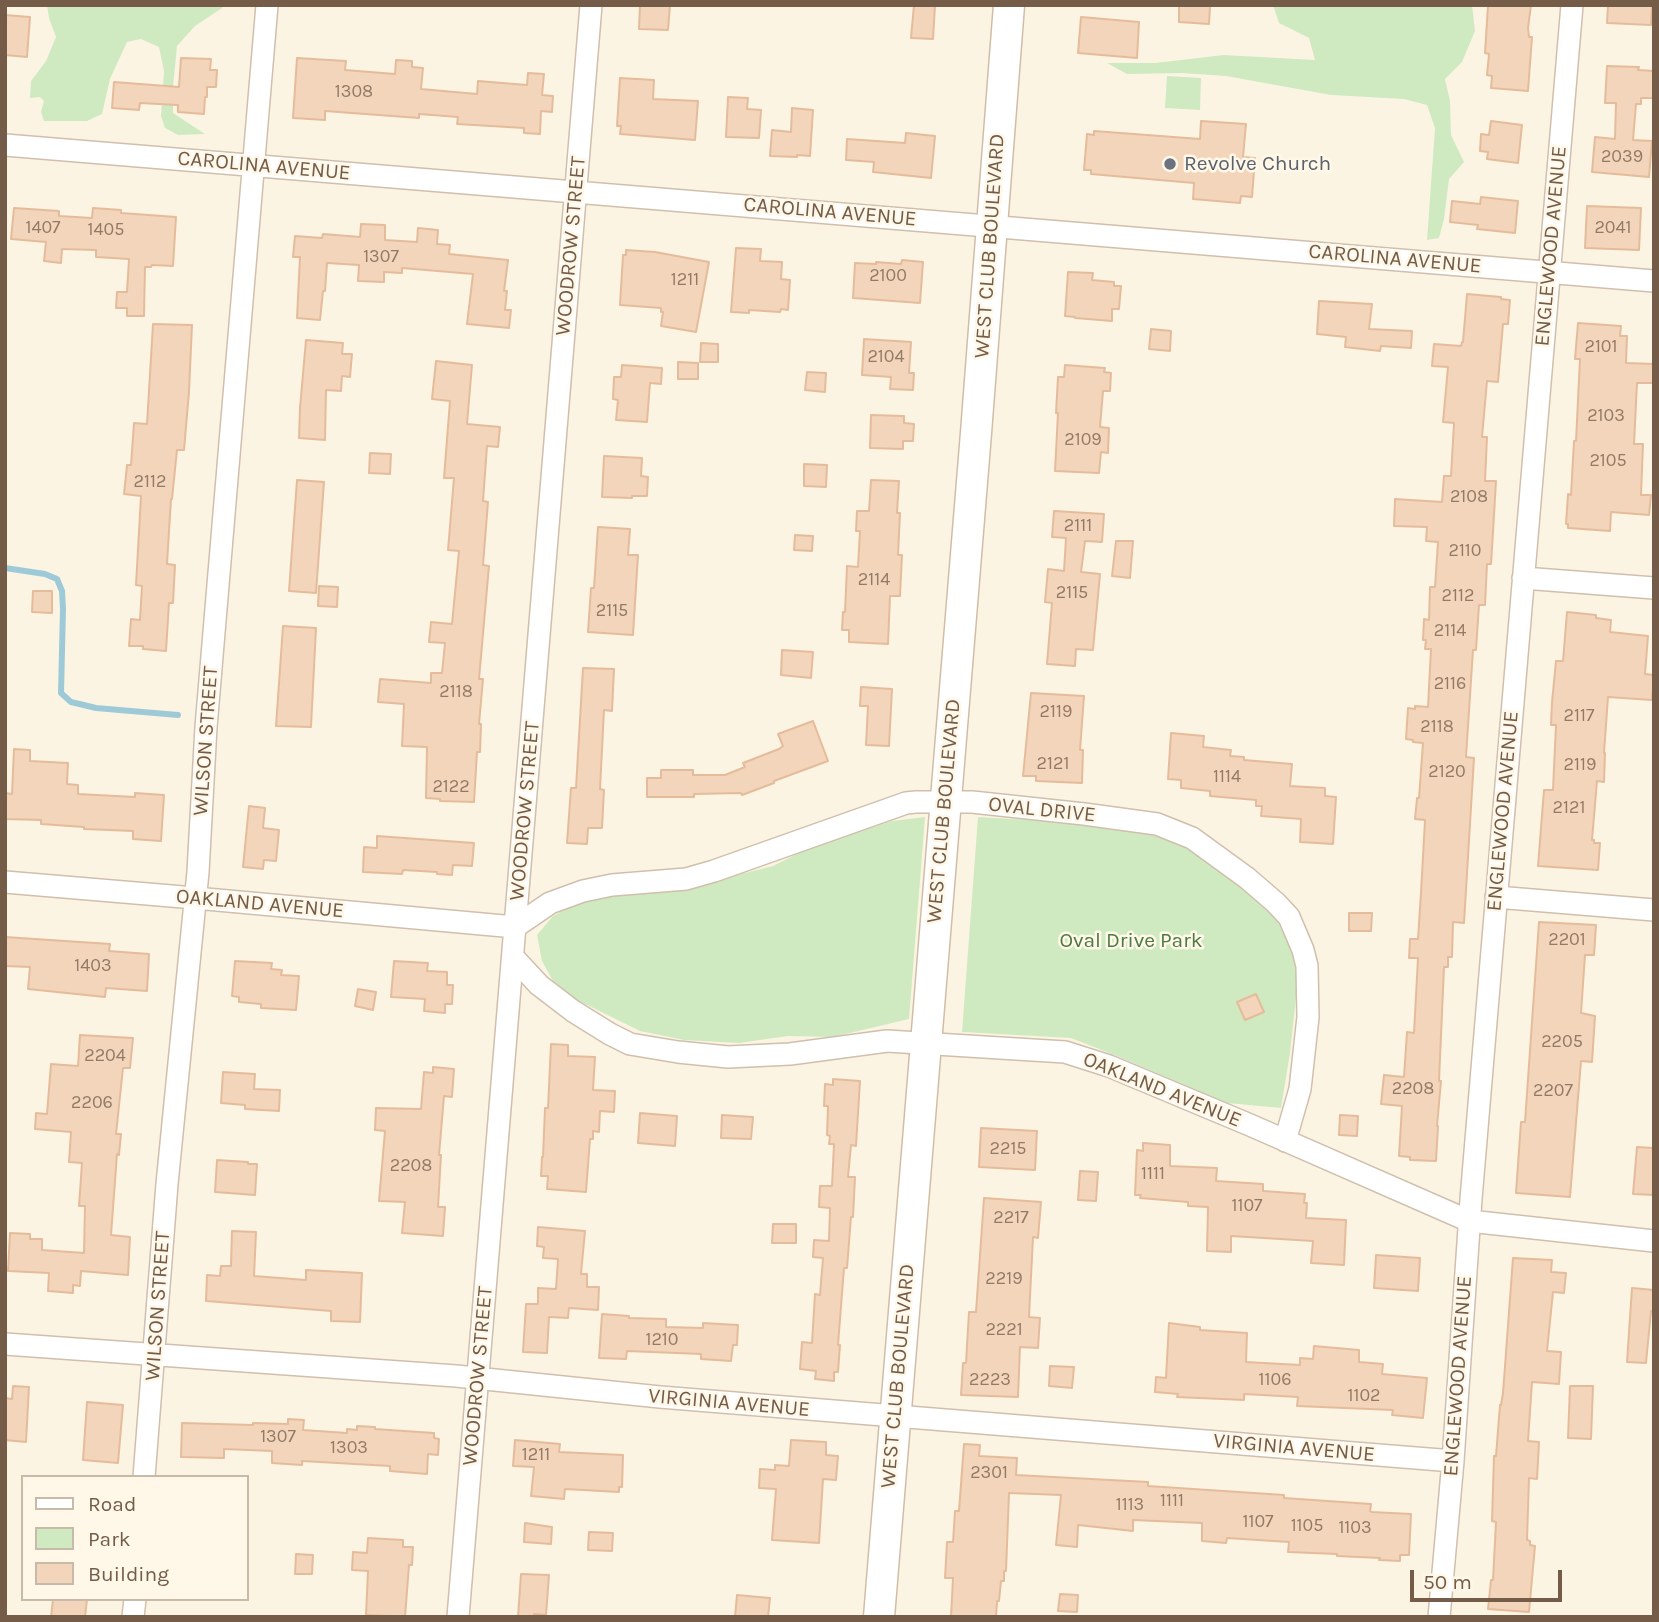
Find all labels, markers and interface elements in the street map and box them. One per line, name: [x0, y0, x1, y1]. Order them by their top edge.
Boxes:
house number: 1308: [335, 81, 373, 103]
street label: WEST CLUB BOULEVARD: [970, 133, 1010, 359]
street label: ENGLEWOOD AVENUE: [1530, 145, 1572, 347]
street label: CAROLINA AVENUE: [177, 146, 351, 186]
house number: 2039: [1601, 146, 1643, 168]
place label: Revolve Church: [1184, 151, 1331, 177]
street label: WOODROW STREET: [551, 155, 591, 337]
marker: Revolve Church: [1162, 156, 1178, 172]
street label: CAROLINA AVENUE: [743, 192, 917, 232]
house number: 1407: [25, 217, 61, 239]
house number: 2041: [1594, 217, 1632, 239]
house number: 1405: [88, 219, 124, 241]
street label: CAROLINA AVENUE: [1308, 239, 1482, 279]
house number: 1307: [363, 246, 399, 268]
house number: 2100: [869, 265, 907, 287]
house number: 1211: [671, 269, 699, 291]
house number: 2101: [1584, 336, 1618, 358]
house number: 2104: [867, 346, 905, 368]
house number: 2103: [1587, 405, 1625, 427]
house number: 2109: [1064, 429, 1102, 451]
house number: 2105: [1589, 450, 1627, 472]
house number: 2112: [134, 471, 166, 493]
house number: 2108: [1450, 486, 1488, 508]
house number: 2111: [1064, 515, 1092, 537]
house number: 2110: [1448, 540, 1482, 562]
house number: 2114: [858, 569, 890, 591]
house number: 2115: [1056, 582, 1088, 604]
house number: 2112: [1442, 585, 1474, 607]
house number: 2115: [596, 600, 628, 622]
house number: 2114: [1434, 620, 1466, 642]
street label: WILSON STREET: [188, 665, 224, 817]
house number: 2116: [1434, 673, 1466, 695]
house number: 2118: [439, 681, 473, 703]
street label: WEST CLUB BOULEVARD: [922, 698, 966, 924]
house number: 2119: [1040, 701, 1072, 723]
house number: 2117: [1564, 705, 1594, 727]
street label: ENGLEWOOD AVENUE: [1482, 710, 1524, 912]
house number: 2118: [1420, 716, 1454, 738]
street label: WOODROW STREET: [505, 720, 545, 902]
house number: 2121: [1037, 753, 1069, 775]
house number: 2119: [1564, 754, 1596, 776]
house number: 2120: [1428, 761, 1466, 783]
house number: 1114: [1213, 766, 1241, 788]
house number: 2122: [432, 776, 470, 798]
street label: OVAL DRIVE: [987, 792, 1097, 828]
house number: 2121: [1553, 797, 1585, 819]
street label: OAKLAND AVENUE: [175, 884, 345, 924]
park label: Oval Drive Park: [1059, 928, 1203, 954]
house number: 2201: [1548, 929, 1586, 951]
house number: 1403: [74, 955, 112, 977]
house number: 2205: [1541, 1031, 1583, 1053]
house number: 2204: [84, 1045, 126, 1067]
street label: OAKLAND AVENUE: [1079, 1047, 1245, 1133]
house number: 2208: [1392, 1078, 1434, 1100]
house number: 2207: [1533, 1080, 1573, 1102]
house number: 2206: [71, 1092, 113, 1114]
house number: 2215: [990, 1138, 1026, 1160]
house number: 2208: [390, 1155, 432, 1177]
house number: 1111: [1141, 1163, 1165, 1185]
house number: 1107: [1231, 1195, 1263, 1217]
house number: 2217: [993, 1207, 1029, 1229]
street label: WILSON STREET: [140, 1230, 176, 1382]
street label: WEST CLUB BOULEVARD: [876, 1263, 920, 1489]
house number: 2219: [985, 1268, 1023, 1290]
street label: ENGLEWOOD AVENUE: [1438, 1275, 1478, 1477]
street label: WOODROW STREET: [458, 1285, 498, 1467]
house number: 2221: [985, 1319, 1023, 1341]
house number: 1210: [645, 1329, 679, 1351]
house number: 2223: [969, 1369, 1011, 1391]
house number: 1106: [1259, 1369, 1291, 1391]
street label: VIRGINIA AVENUE: [647, 1383, 811, 1423]
house number: 1102: [1347, 1385, 1381, 1407]
house number: 1307: [260, 1426, 296, 1448]
street label: VIRGINIA AVENUE: [1212, 1428, 1376, 1468]
house number: 1303: [330, 1437, 368, 1459]
house number: 1211: [522, 1444, 550, 1466]
house number: 2301: [970, 1462, 1008, 1484]
legend: [21, 1475, 248, 1601]
house number: 1111: [1160, 1490, 1184, 1512]
text: Road: [88, 1492, 136, 1516]
house number: 1113: [1116, 1494, 1144, 1516]
house number: 1107: [1242, 1511, 1274, 1533]
house number: 1105: [1291, 1515, 1323, 1537]
house number: 1103: [1338, 1517, 1372, 1539]
text: Park: [88, 1527, 131, 1551]
scale bar: [1414, 1556, 1566, 1600]
text: Building: [88, 1562, 169, 1586]
text: 50 m: [1423, 1570, 1472, 1594]

